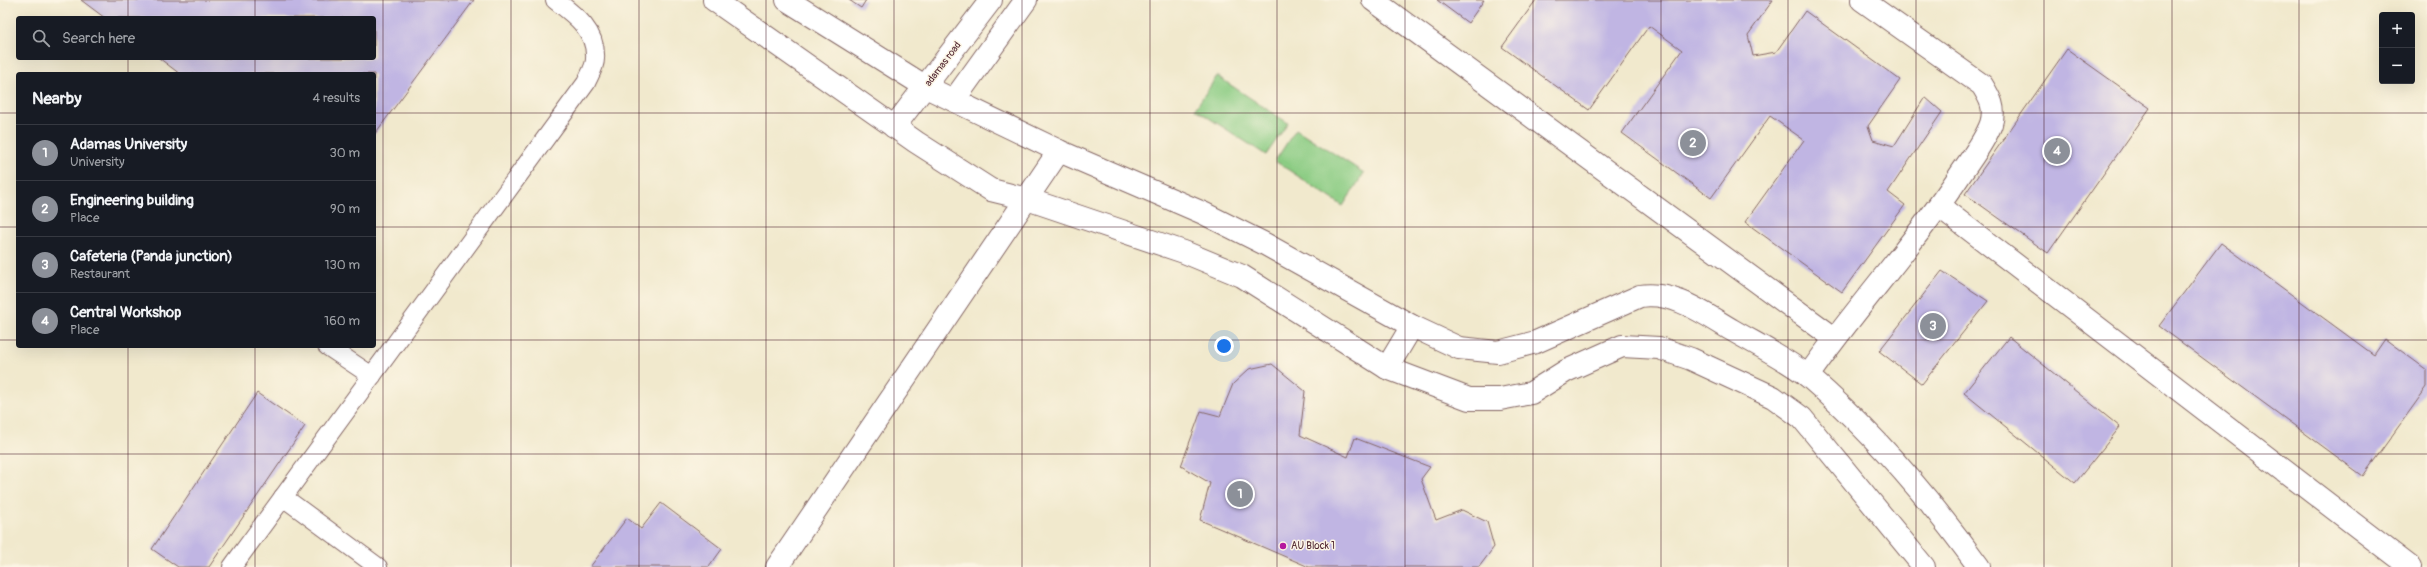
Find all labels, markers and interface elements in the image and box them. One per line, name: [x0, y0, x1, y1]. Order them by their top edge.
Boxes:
map controls: [2379, 12, 2415, 84]
button: +: [2379, 12, 2415, 48]
search box: [16, 16, 376, 60]
icon: search: [30, 27, 52, 49]
text: Search here: [62, 29, 135, 48]
street label: adamas road: [922, 39, 964, 89]
button: −: [2379, 48, 2415, 84]
text: Nearby: [32, 88, 81, 109]
text: 4 results: [313, 90, 360, 106]
pin: 2: [1680, 128, 1706, 158]
text: Adamas University: [70, 135, 187, 154]
pin: 4: [2044, 136, 2070, 166]
text: 1: [42, 145, 48, 161]
text: 30 m: [330, 145, 360, 161]
text: University: [70, 154, 124, 170]
text: Engineering building: [70, 191, 194, 210]
text: 2: [41, 201, 49, 217]
text: 90 m: [330, 201, 360, 217]
text: Place: [70, 210, 99, 226]
text: Cafeteria (Panda junction): [70, 247, 233, 266]
text: 3: [41, 257, 49, 273]
text: 130 m: [324, 257, 360, 273]
text: Restaurant: [70, 266, 130, 282]
text: Central Workshop: [70, 303, 181, 322]
pin: 3: [1920, 311, 1946, 341]
text: 4: [41, 313, 49, 329]
text: 160 m: [324, 313, 360, 329]
text: Place: [70, 322, 99, 338]
your location: [1214, 336, 1234, 356]
pin: 1: [1227, 479, 1253, 509]
place label: AU Block 1: [1291, 540, 1335, 552]
marker: AU Block 1: [1278, 541, 1288, 551]

